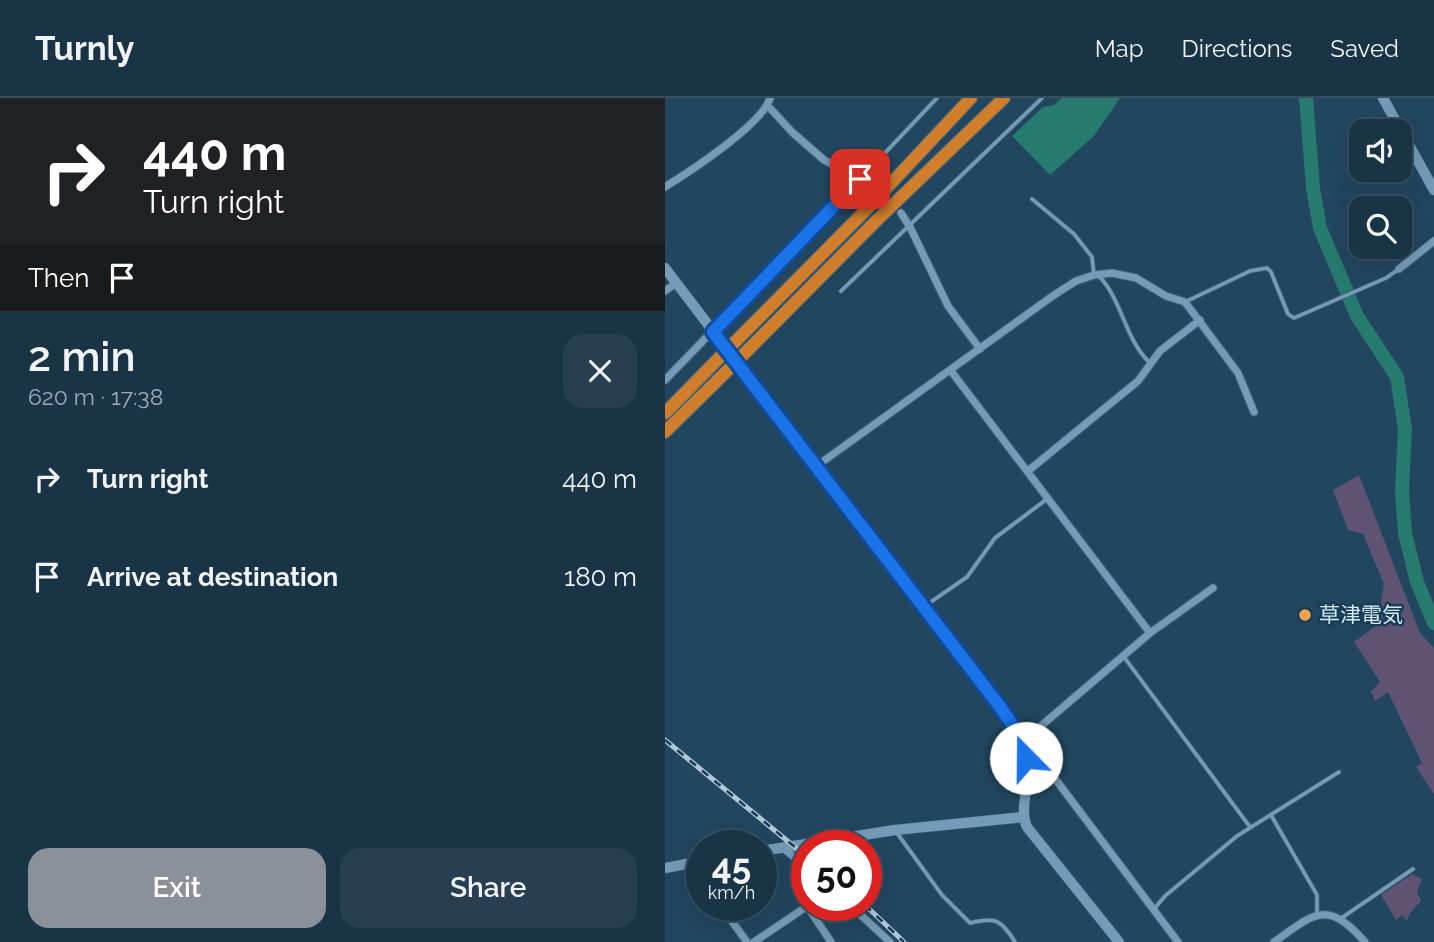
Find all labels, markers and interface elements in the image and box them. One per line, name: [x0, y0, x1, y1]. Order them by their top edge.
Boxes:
text: Turnly: [35, 29, 134, 68]
text: Map: [1095, 34, 1144, 63]
text: Directions: [1182, 34, 1292, 63]
text: Saved: [1330, 34, 1399, 63]
map controls: [1349, 119, 1412, 259]
button: sound: [1349, 119, 1412, 182]
text: 440 m: [143, 124, 286, 181]
icon: right: [28, 126, 119, 217]
pin: [830, 149, 890, 209]
icon: arrive: [841, 160, 879, 198]
text: Turn right: [143, 183, 284, 220]
button: search: [1349, 196, 1412, 259]
icon: arrive: [103, 259, 141, 297]
text: Then: [28, 263, 89, 293]
text: 2 min: [28, 332, 136, 381]
button: close: [563, 334, 637, 408]
text: 620 m · 17:38: [28, 383, 163, 410]
icon: right: [28, 460, 66, 498]
text: Turn right: [87, 464, 208, 494]
text: 440 m: [562, 464, 637, 494]
icon: arrive: [28, 558, 66, 596]
text: Arrive at destination: [87, 562, 338, 592]
text: 180 m: [564, 562, 637, 592]
place label: 草津電気: [1319, 602, 1403, 627]
marker: 草津電気: [1297, 607, 1313, 623]
position arrow: [989, 721, 1063, 795]
speed limit sign: 50: [791, 830, 882, 921]
text: 45: [712, 846, 751, 887]
button: Exit: [28, 848, 326, 928]
button: Share: [340, 848, 637, 928]
text: km/h: [708, 882, 755, 903]

